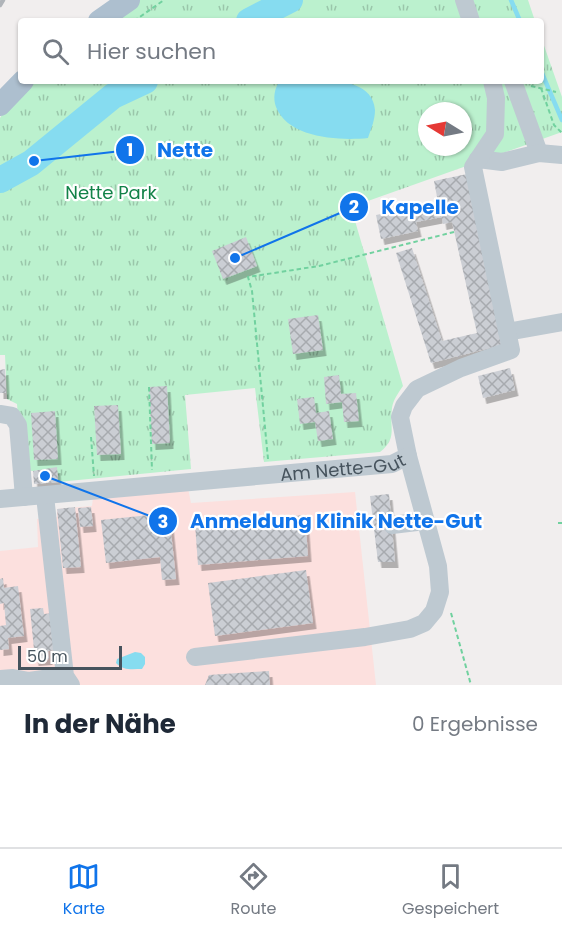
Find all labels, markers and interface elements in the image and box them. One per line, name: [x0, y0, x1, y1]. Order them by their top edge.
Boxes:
search box: [18, 18, 544, 84]
icon: search: [39, 35, 72, 68]
text: Hier suchen: [87, 36, 216, 67]
north arrow: [418, 102, 472, 156]
callout: Nette: [115, 131, 225, 169]
text: Nette: [157, 136, 213, 164]
text: 1: [127, 137, 133, 162]
park label: Nette Park: [65, 180, 157, 205]
callout: Kapelle: [339, 188, 471, 226]
text: Kapelle: [381, 193, 459, 221]
text: 2: [349, 194, 359, 219]
street label: Am Nette-Gut: [279, 447, 409, 486]
callout: Anmeldung Klinik Nette-Gut: [148, 502, 494, 540]
text: Anmeldung Klinik Nette-Gut: [190, 507, 482, 535]
text: 3: [158, 509, 168, 534]
scale bar: [18, 643, 122, 670]
text: 50 m: [27, 645, 68, 668]
text: In der Nähe: [24, 706, 176, 742]
text: 0 Ergebnisse: [412, 710, 538, 738]
tab: Karte: [63, 860, 105, 921]
tab: Route: [231, 860, 276, 921]
tab: Gespeichert: [402, 860, 499, 921]

